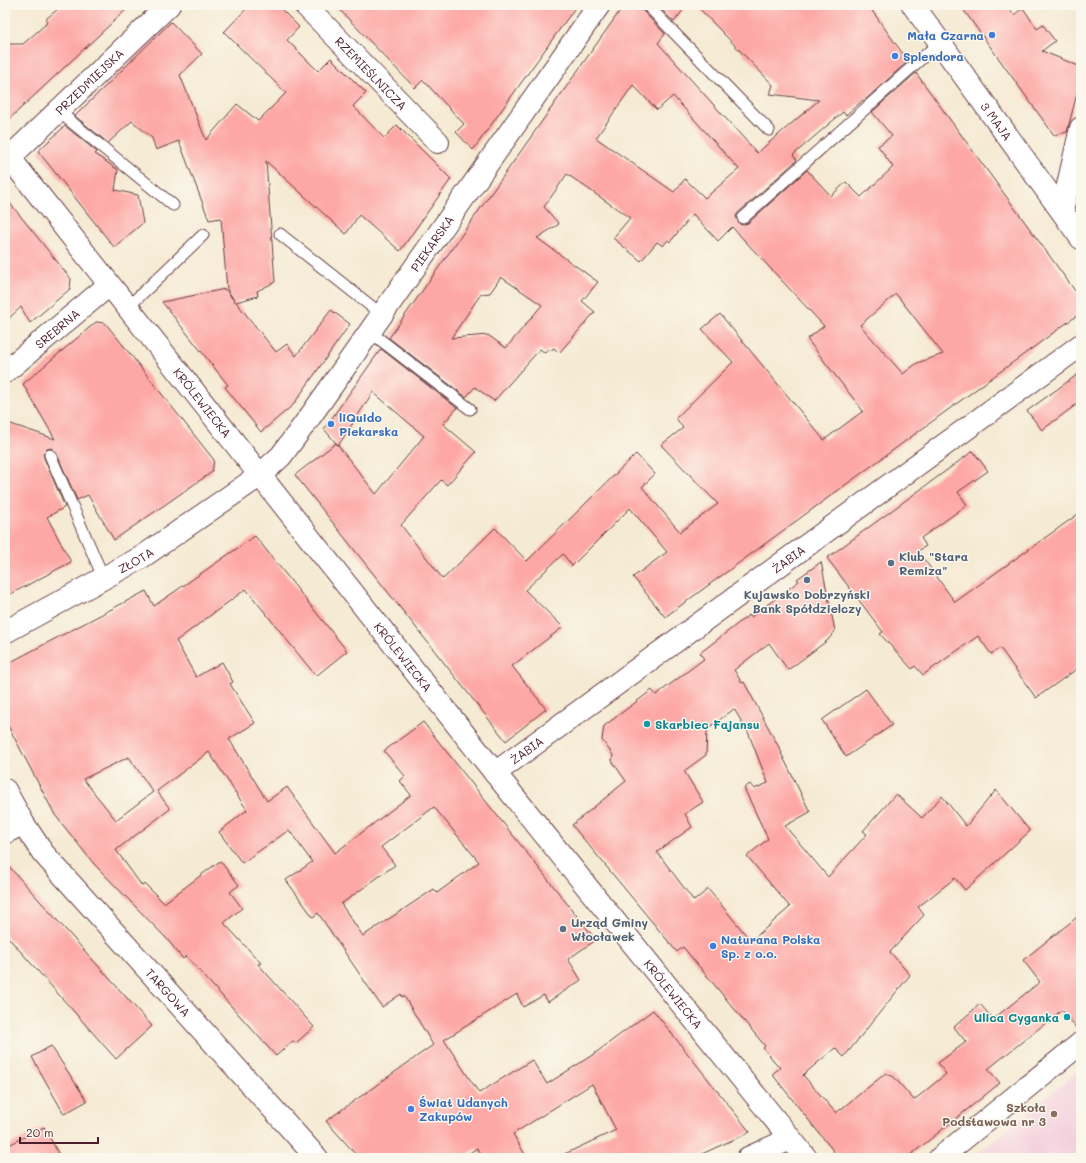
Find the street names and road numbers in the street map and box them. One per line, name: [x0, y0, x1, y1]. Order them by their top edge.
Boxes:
street label: RZEMIEŚLNICZA: [332, 33, 411, 113]
street label: PRZEDMIEJSKA: [52, 45, 127, 118]
street label: 3 MAJA: [977, 99, 1016, 143]
street label: PIEKARSKA: [407, 212, 457, 275]
street label: SREBRNA: [31, 305, 83, 352]
street label: KRÓLEWIECKA: [170, 364, 235, 441]
street label: ŻABIA: [768, 541, 808, 576]
street label: ZŁOTA: [115, 544, 156, 577]
street label: KRÓLEWIECKA: [371, 619, 436, 695]
street label: ŻABIA: [507, 733, 546, 767]
street label: KRÓLEWIECKA: [641, 956, 706, 1032]
street label: TARGOWA: [142, 965, 194, 1020]

